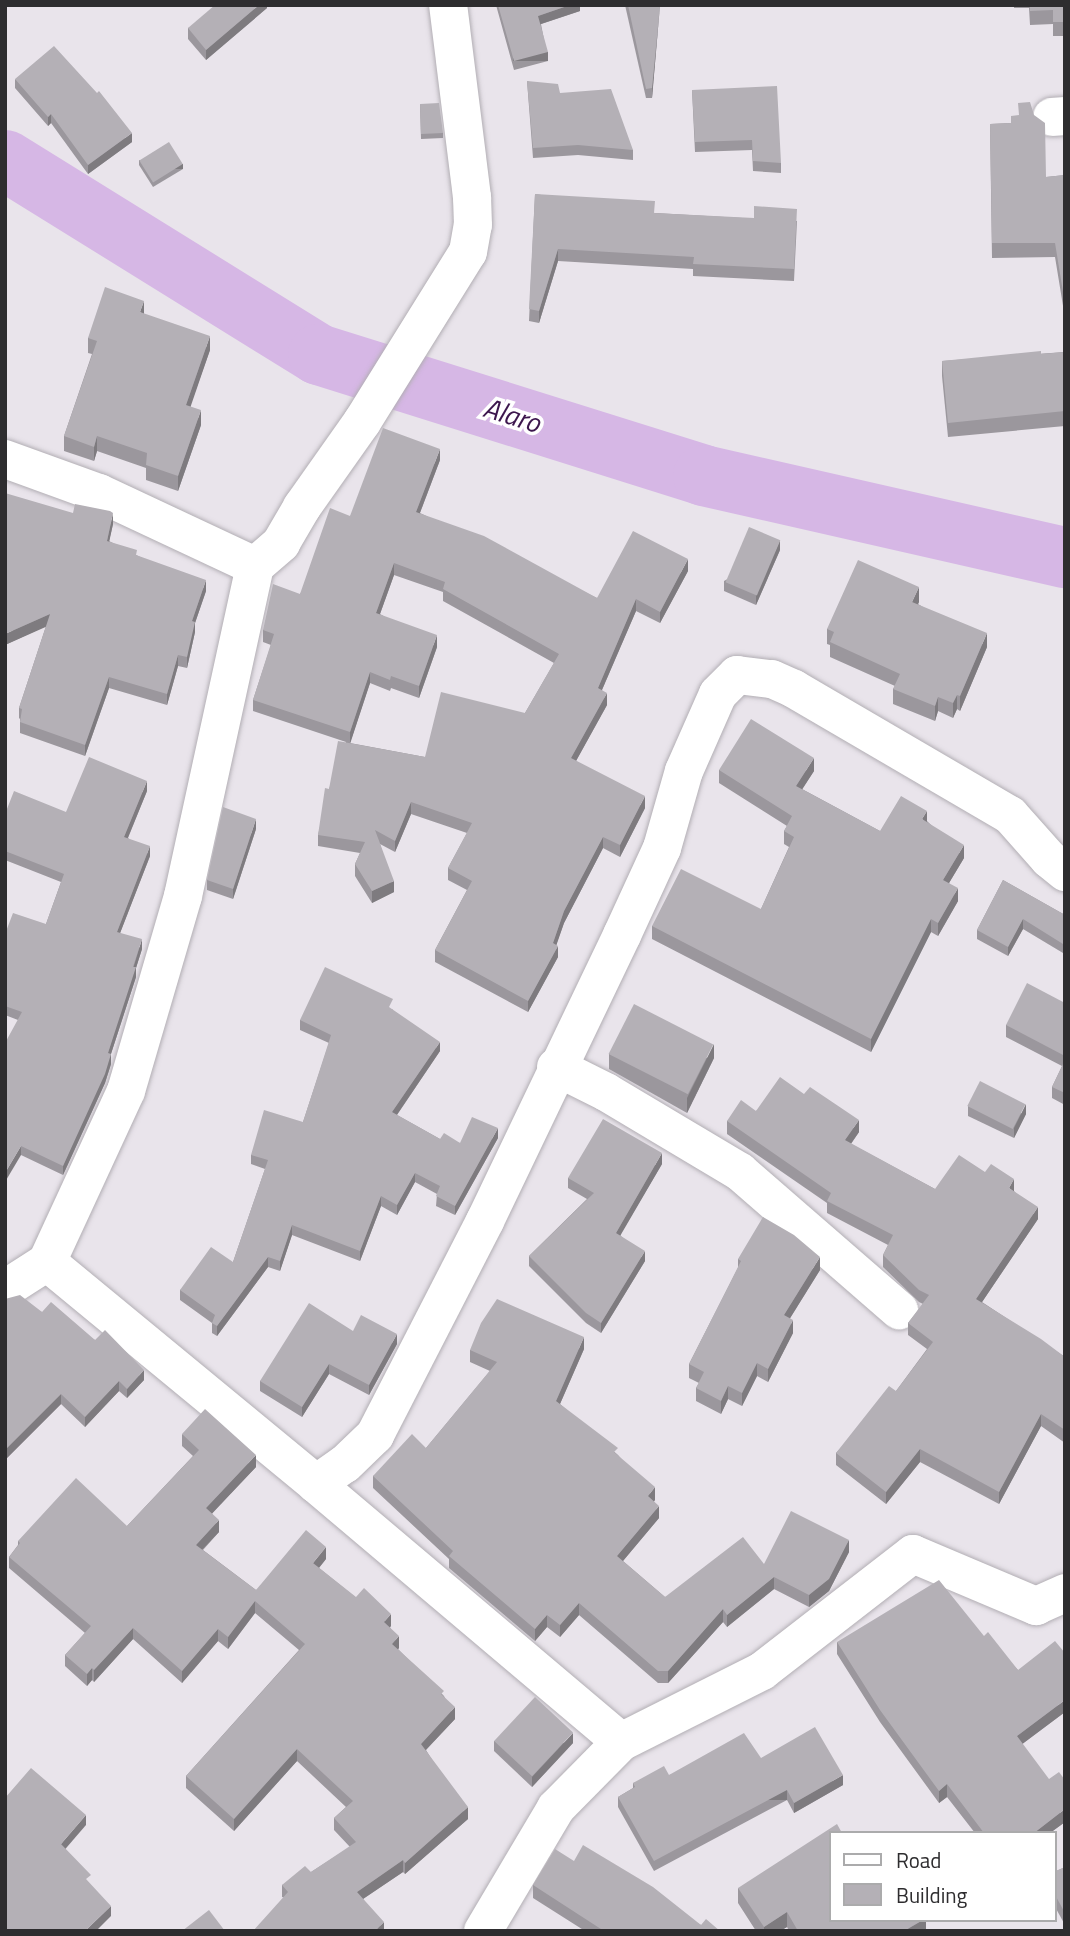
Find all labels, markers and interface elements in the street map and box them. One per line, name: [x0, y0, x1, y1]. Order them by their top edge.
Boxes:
water label: Alaro: [479, 390, 545, 440]
legend: [828, 1831, 1056, 1922]
text: Road: [896, 1844, 941, 1876]
text: Building: [896, 1879, 967, 1911]

